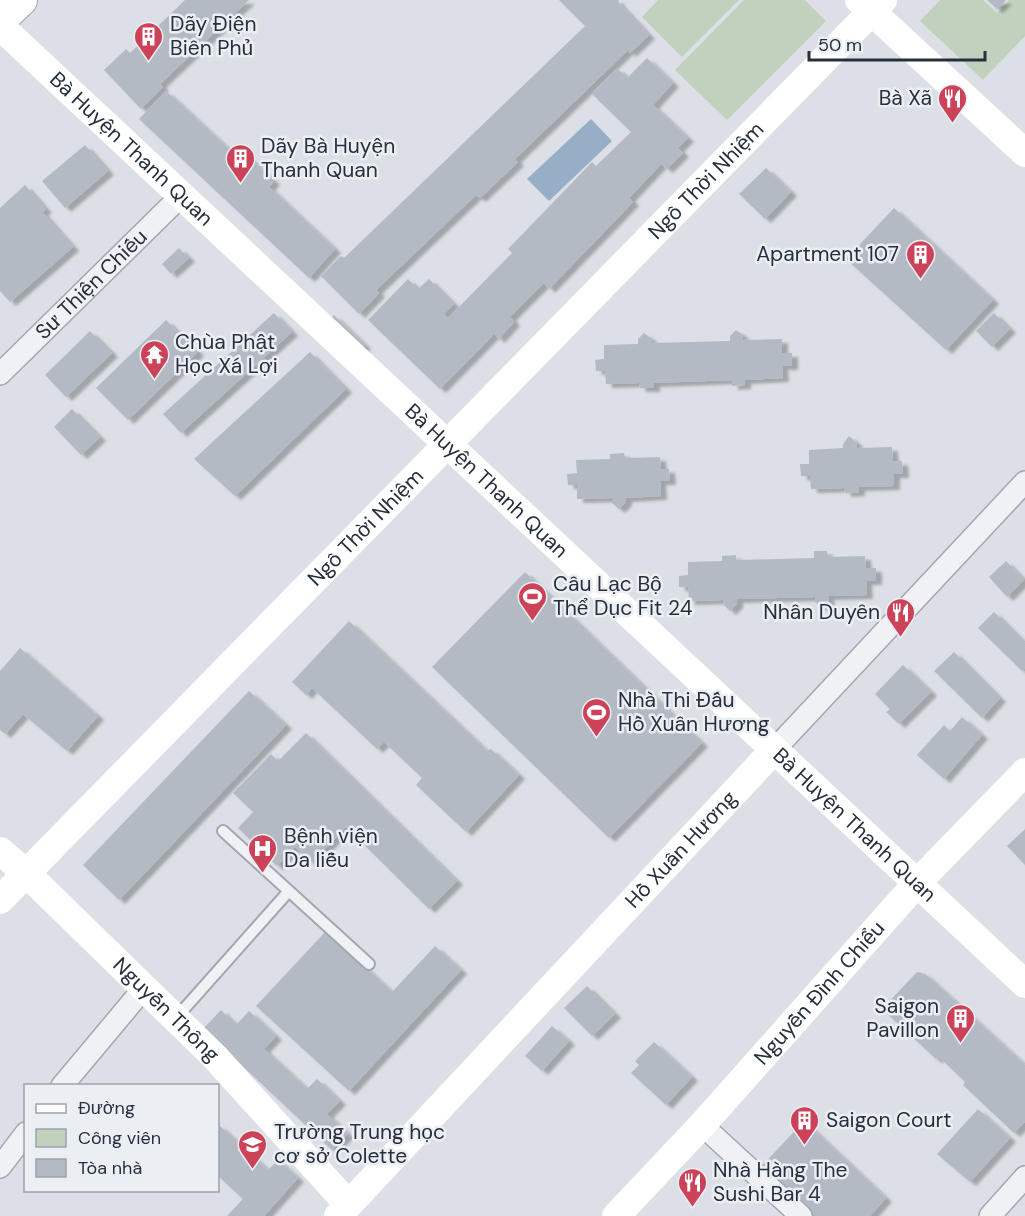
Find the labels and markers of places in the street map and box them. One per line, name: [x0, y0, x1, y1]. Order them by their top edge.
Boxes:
place label: Dãy Điện Biên Phủ: [170, 10, 256, 62]
building icon: Dãy Điện Biên Phủ: [133, 20, 165, 62]
restaurant icon: Bà Xã: [937, 82, 969, 124]
place label: Bà Xã: [879, 84, 932, 112]
place label: Dãy Bà Huyện Thanh Quan: [261, 132, 395, 184]
building icon: Dãy Bà Huyện Thanh Quan: [224, 142, 256, 184]
building icon: Apartment 107: [904, 238, 936, 280]
place label: Apartment 107: [756, 240, 899, 268]
place label: Chùa Phật Học Xá Lợi: [175, 328, 278, 380]
temple icon: Chùa Phật Học Xá Lợi: [138, 338, 170, 380]
place label: Câu Lạc Bộ Thể Dục Fit 24: [553, 570, 693, 622]
sports icon: Câu Lạc Bộ Thể Dục Fit 24: [516, 580, 548, 622]
restaurant icon: Nhân Duyên: [885, 596, 917, 638]
place label: Nhân Duyên: [763, 598, 880, 626]
place label: Nhà Thi Đấu Hồ Xuân Hương: [618, 686, 770, 738]
sports icon: Nhà Thi Đấu Hồ Xuân Hương: [581, 696, 613, 738]
place label: Bệnh viện Da liễu: [284, 822, 378, 874]
hospital icon: Bệnh viện Da liễu: [247, 832, 279, 874]
place label: Saigon Pavillon: [866, 992, 939, 1044]
building icon: Saigon Pavillon: [944, 1002, 976, 1044]
building icon: Saigon Court: [789, 1104, 821, 1146]
place label: Saigon Court: [826, 1106, 952, 1134]
place label: Trường Trung học cơ sở Colette: [274, 1118, 445, 1170]
school or university icon: Trường Trung học cơ sở Colette: [237, 1128, 269, 1170]
place label: Nhà Hàng The Sushi Bar 4: [713, 1156, 848, 1208]
restaurant icon: Nhà Hàng The Sushi Bar 4: [676, 1166, 708, 1208]

